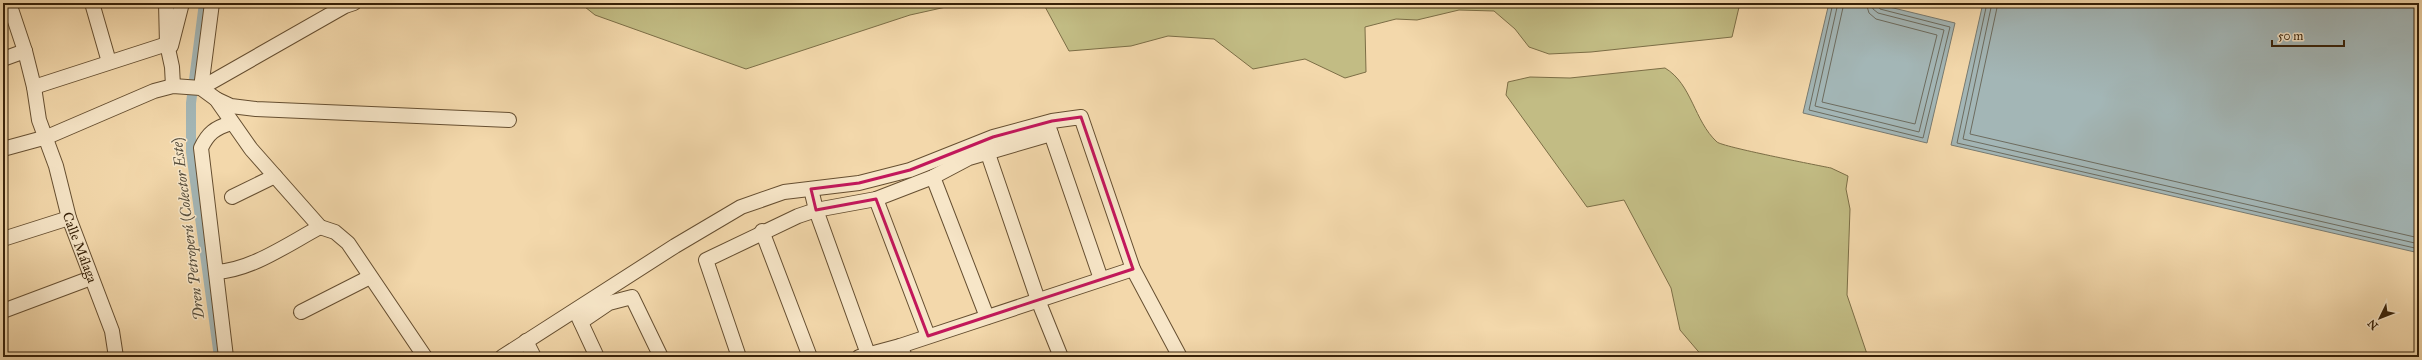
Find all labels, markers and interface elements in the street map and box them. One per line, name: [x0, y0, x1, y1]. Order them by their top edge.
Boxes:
scale bar: [2272, 22, 2344, 48]
text: 50 m: [2278, 29, 2303, 43]
water label: Dren Petroperú (Colector Este): [168, 137, 209, 321]
street label: Calle Málaga: [59, 210, 101, 285]
north arrow: [2360, 298, 2400, 338]
text: N: [2365, 316, 2381, 332]

